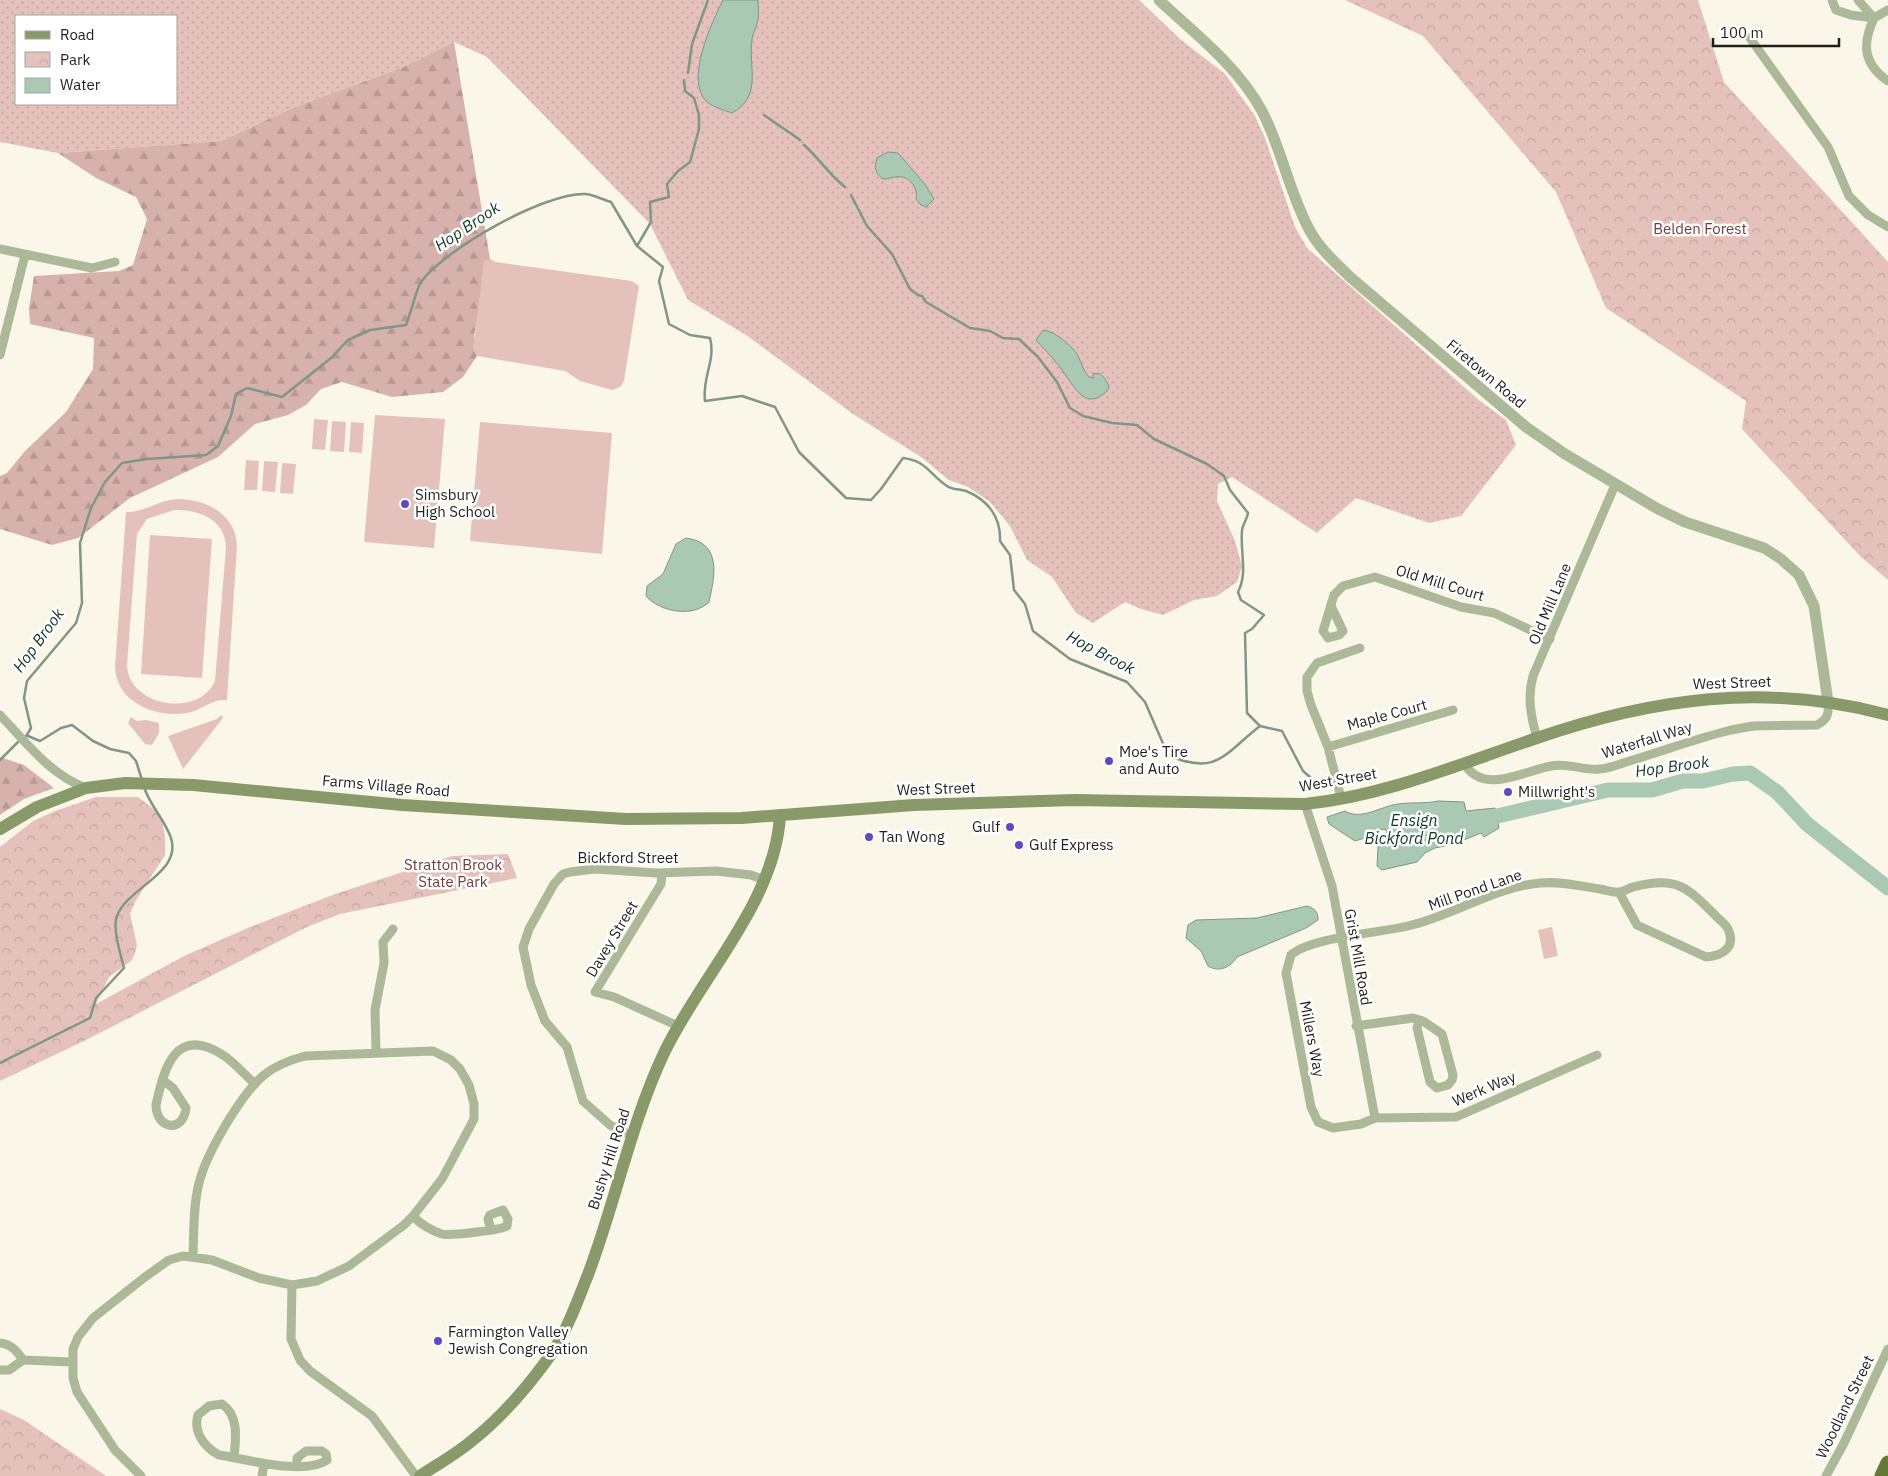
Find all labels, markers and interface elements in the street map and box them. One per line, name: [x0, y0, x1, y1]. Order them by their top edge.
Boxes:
legend: [15, 15, 178, 105]
scale bar: [1713, 15, 1839, 47]
text: 100 m: [1720, 23, 1764, 42]
text: Road: [60, 25, 95, 44]
text: Park: [60, 50, 90, 69]
text: Water: [60, 75, 101, 94]
water label: Hop Brook: [431, 197, 504, 255]
park label: Belden Forest: [1653, 219, 1747, 238]
street label: Firetown Road: [1443, 335, 1530, 412]
place label: Simsbury High School: [415, 485, 495, 521]
marker: Simsbury High School: [399, 498, 411, 510]
street label: Old Mill Court: [1394, 560, 1487, 605]
street label: Old Mill Lane: [1524, 560, 1575, 647]
water label: Hop Brook: [8, 603, 68, 676]
water label: Hop Brook: [1063, 626, 1139, 679]
street label: West Street: [1692, 672, 1772, 693]
street label: Maple Court: [1345, 695, 1429, 734]
street label: Waterfall Way: [1599, 717, 1695, 762]
place label: Moe's Tire and Auto: [1119, 742, 1188, 778]
water label: Hop Brook: [1634, 751, 1711, 781]
marker: Moe's Tire and Auto: [1103, 755, 1115, 767]
street label: West Street: [1298, 763, 1378, 796]
street label: Farms Village Road: [321, 770, 451, 801]
street label: West Street: [896, 778, 976, 799]
place label: Millwright's: [1518, 782, 1595, 801]
marker: Millwright's: [1502, 786, 1514, 798]
water label: Ensign Bickford Pond: [1364, 810, 1464, 848]
place label: Gulf: [972, 817, 1000, 836]
marker: Gulf: [1004, 821, 1016, 833]
place label: Tan Wong: [879, 827, 945, 846]
marker: Tan Wong: [863, 831, 875, 843]
place label: Gulf Express: [1029, 835, 1114, 854]
marker: Gulf Express: [1013, 839, 1025, 851]
street label: Bickford Street: [578, 848, 679, 867]
park label: Stratton Brook State Park: [404, 855, 502, 891]
street label: Mill Pond Lane: [1426, 865, 1524, 914]
street label: Davey Street: [581, 897, 642, 980]
street label: Grist Mill Road: [1341, 907, 1376, 1007]
street label: Millers Way: [1296, 999, 1329, 1079]
street label: Werk Way: [1449, 1067, 1519, 1110]
street label: Bushy Hill Road: [583, 1106, 634, 1212]
place label: Farmington Valley Jewish Congregation: [448, 1322, 588, 1358]
marker: Farmington Valley Jewish Congregation: [432, 1335, 444, 1347]
street label: Woodland Street: [1811, 1352, 1878, 1462]

